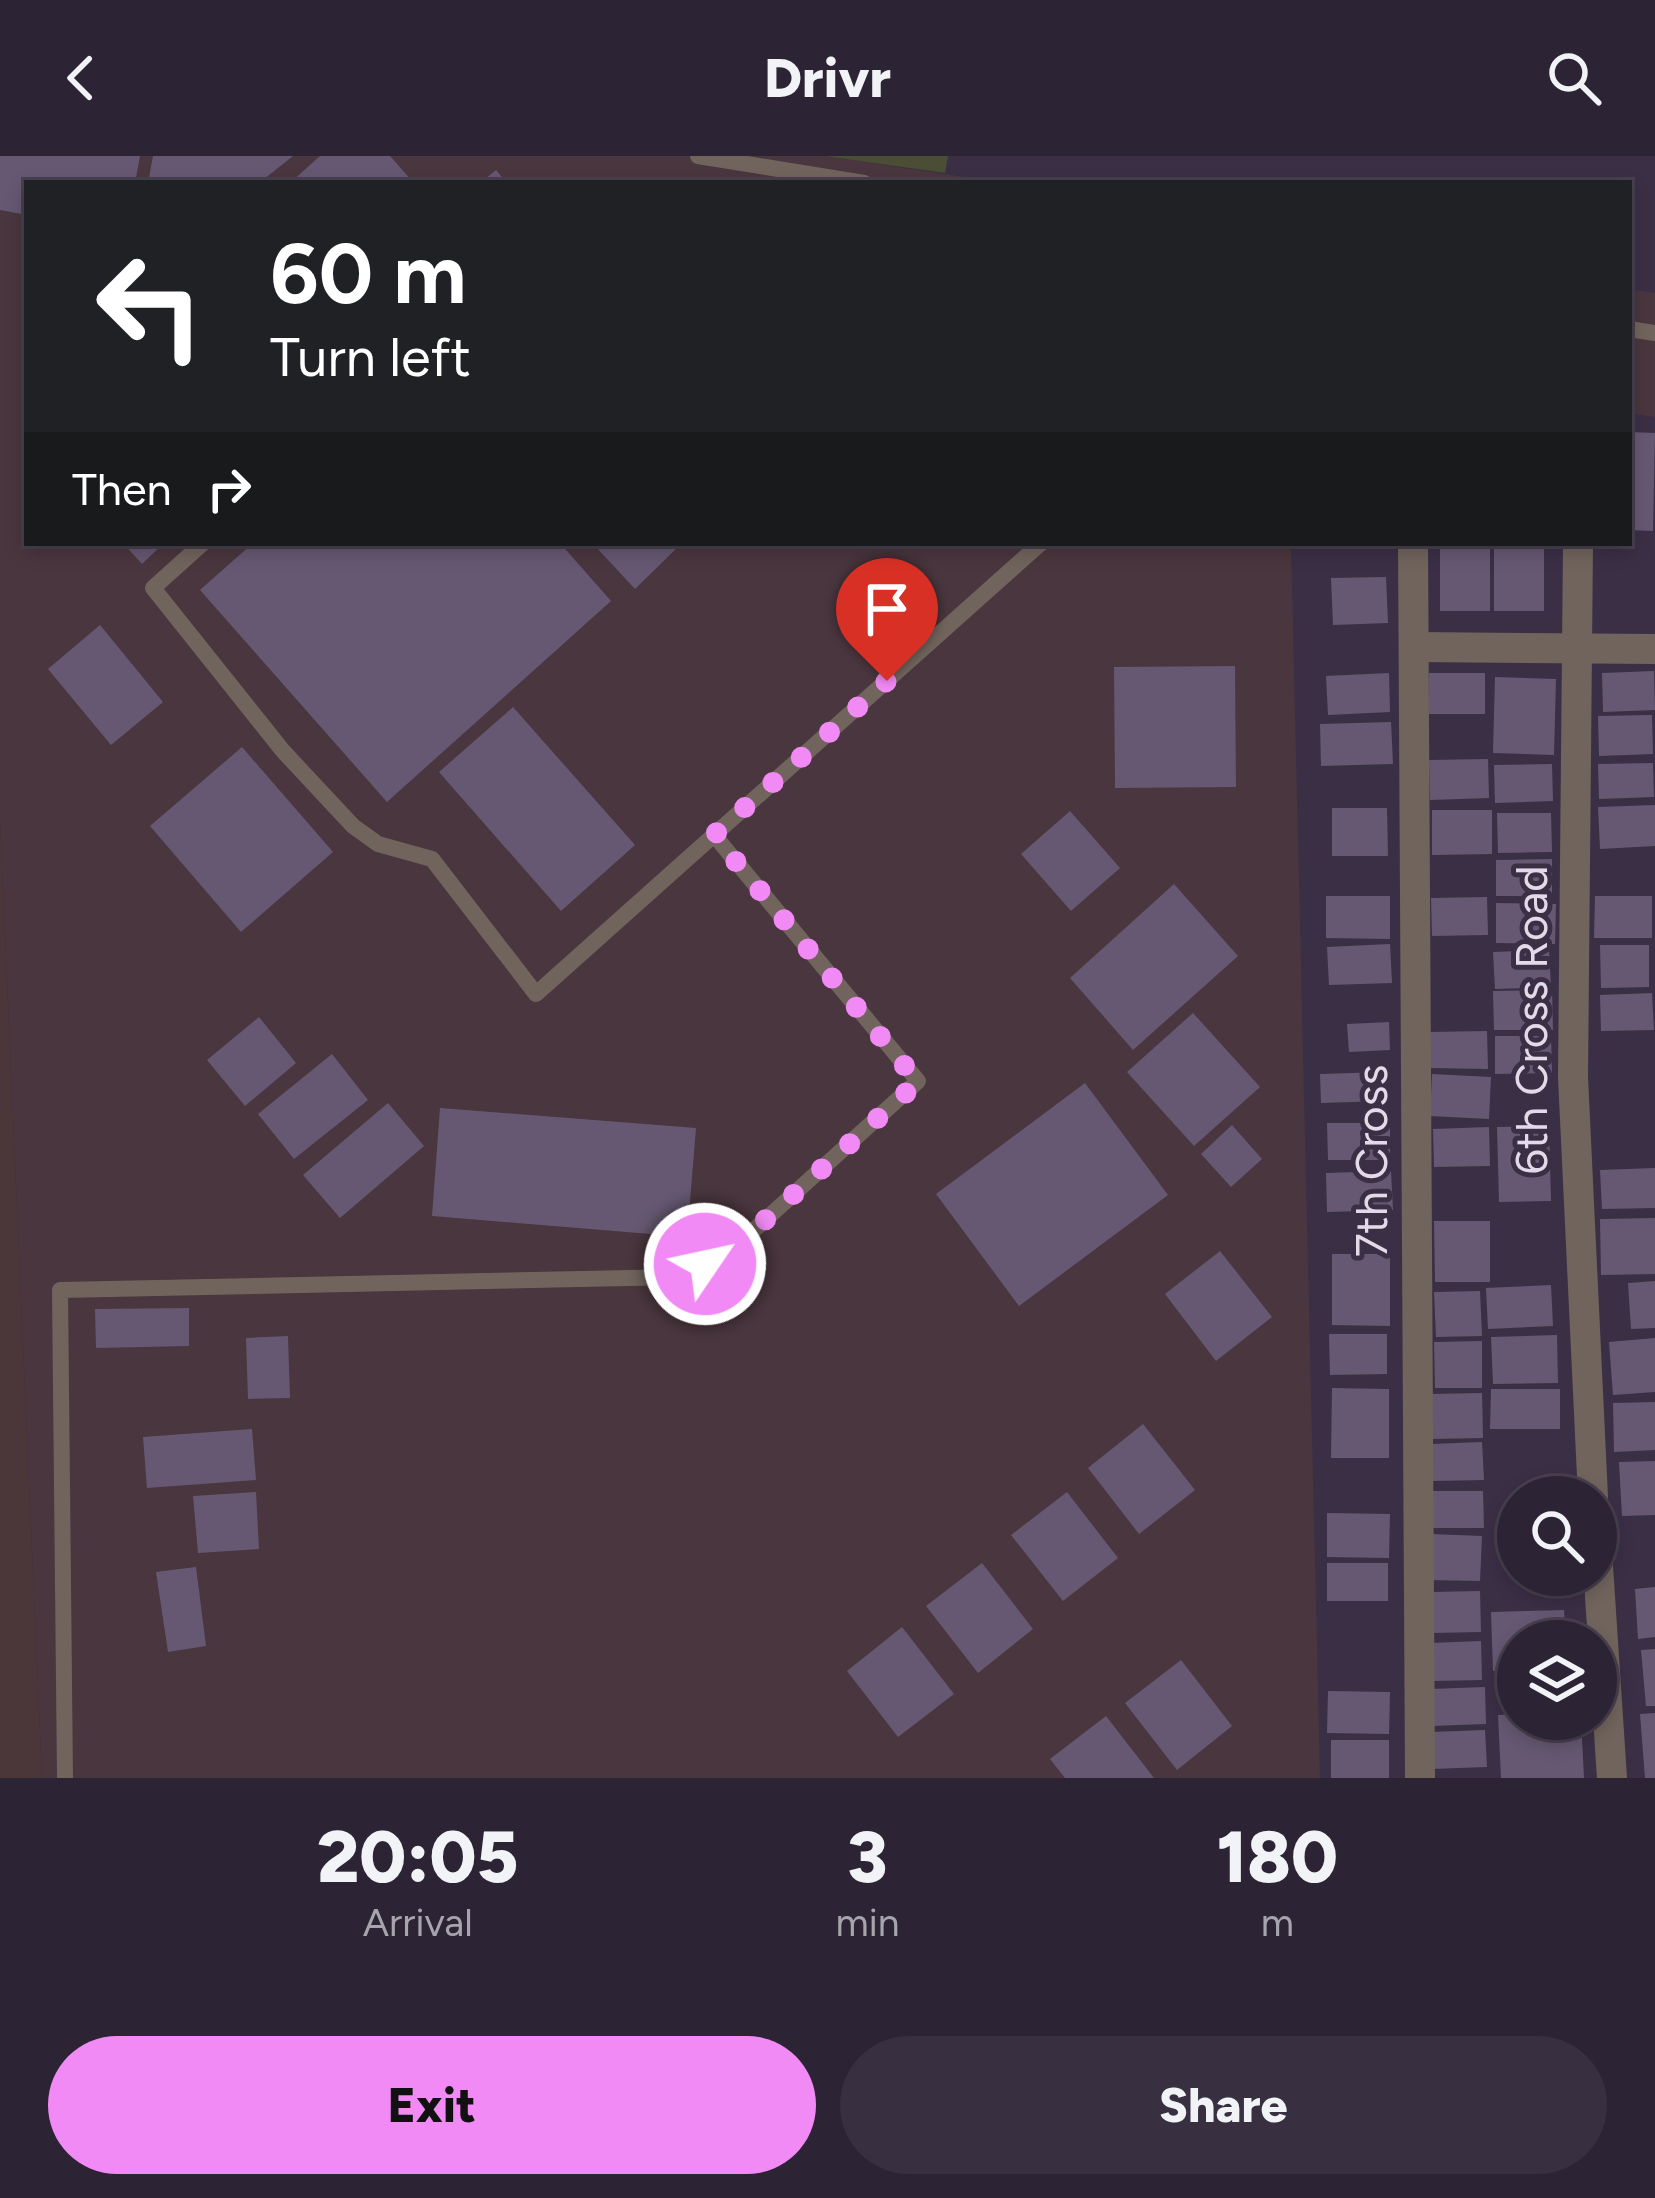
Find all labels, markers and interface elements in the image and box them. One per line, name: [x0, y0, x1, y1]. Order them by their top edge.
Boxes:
icon: back: [48, 45, 114, 111]
icon: search: [1541, 45, 1607, 111]
text: Drivr: [764, 46, 891, 111]
text: 60 m: [270, 223, 466, 324]
icon: left: [72, 228, 228, 384]
text: Turn left: [270, 325, 471, 390]
icon: right: [196, 456, 262, 522]
text: Then: [72, 462, 172, 516]
pin: [836, 558, 938, 681]
icon: arrive: [854, 576, 920, 642]
street label: 6th Cross Road: [1504, 865, 1558, 1175]
street label: 7th Cross: [1344, 1064, 1398, 1258]
position arrow: [642, 1201, 768, 1327]
map controls: [1497, 1476, 1617, 1740]
button: search: [1497, 1476, 1617, 1596]
button: layers: [1497, 1620, 1617, 1740]
text: 20:05: [317, 1814, 519, 1900]
text: 3: [847, 1814, 888, 1900]
text: 180: [1216, 1814, 1338, 1900]
text: Arrival: [363, 1899, 473, 1946]
text: min: [835, 1899, 899, 1946]
text: m: [1261, 1899, 1294, 1946]
button: Exit: [48, 2036, 816, 2174]
button: Share: [840, 2036, 1607, 2174]

